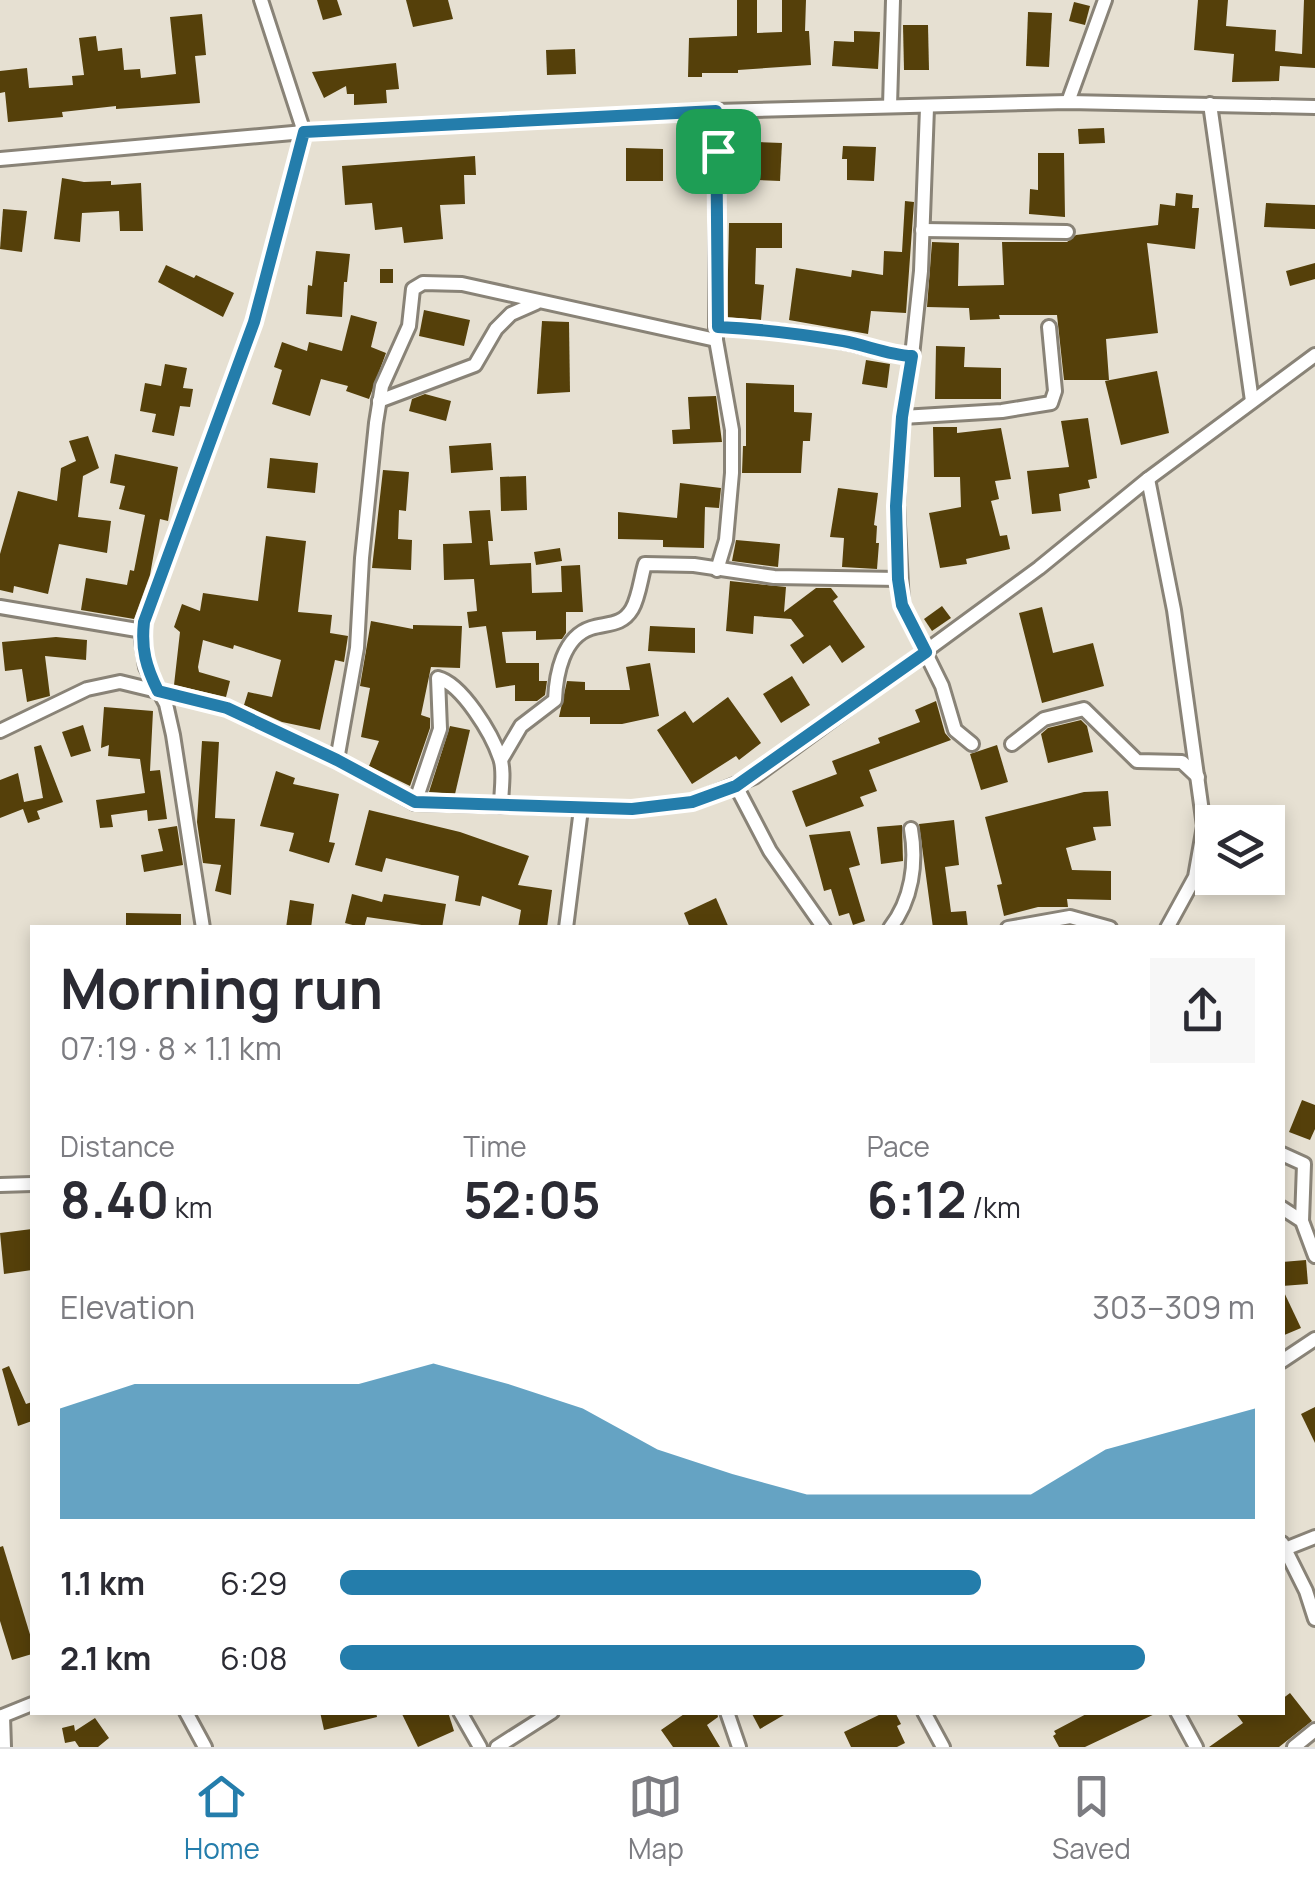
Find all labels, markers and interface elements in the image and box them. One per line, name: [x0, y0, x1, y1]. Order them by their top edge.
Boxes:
pin: [676, 109, 761, 194]
icon: arrive: [691, 124, 746, 179]
map controls: [1195, 805, 1285, 895]
button: layers: [1195, 805, 1285, 895]
text: Morning run: [60, 950, 383, 1026]
button: share: [1150, 958, 1255, 1063]
text: 07:19 · 8 × 1.1 km: [60, 1026, 282, 1070]
text: Distance: [60, 1127, 175, 1165]
text: Time: [463, 1127, 527, 1165]
text: Pace: [867, 1127, 930, 1165]
text: 8.40: [60, 1165, 169, 1233]
text: 52:05: [463, 1165, 600, 1233]
text: 6:12: [867, 1165, 967, 1233]
text: km: [169, 1188, 212, 1226]
text: /km: [967, 1188, 1021, 1226]
text: Elevation: [60, 1285, 195, 1329]
text: 303–309 m: [1092, 1285, 1255, 1329]
text: 1.1 km: [60, 1561, 145, 1605]
text: 6:29: [220, 1561, 288, 1605]
text: 2.1 km: [60, 1636, 151, 1680]
text: 6:08: [220, 1636, 288, 1680]
tab: Home: [184, 1769, 260, 1867]
tab: Map: [628, 1769, 684, 1867]
tab: Saved: [1052, 1769, 1131, 1867]

